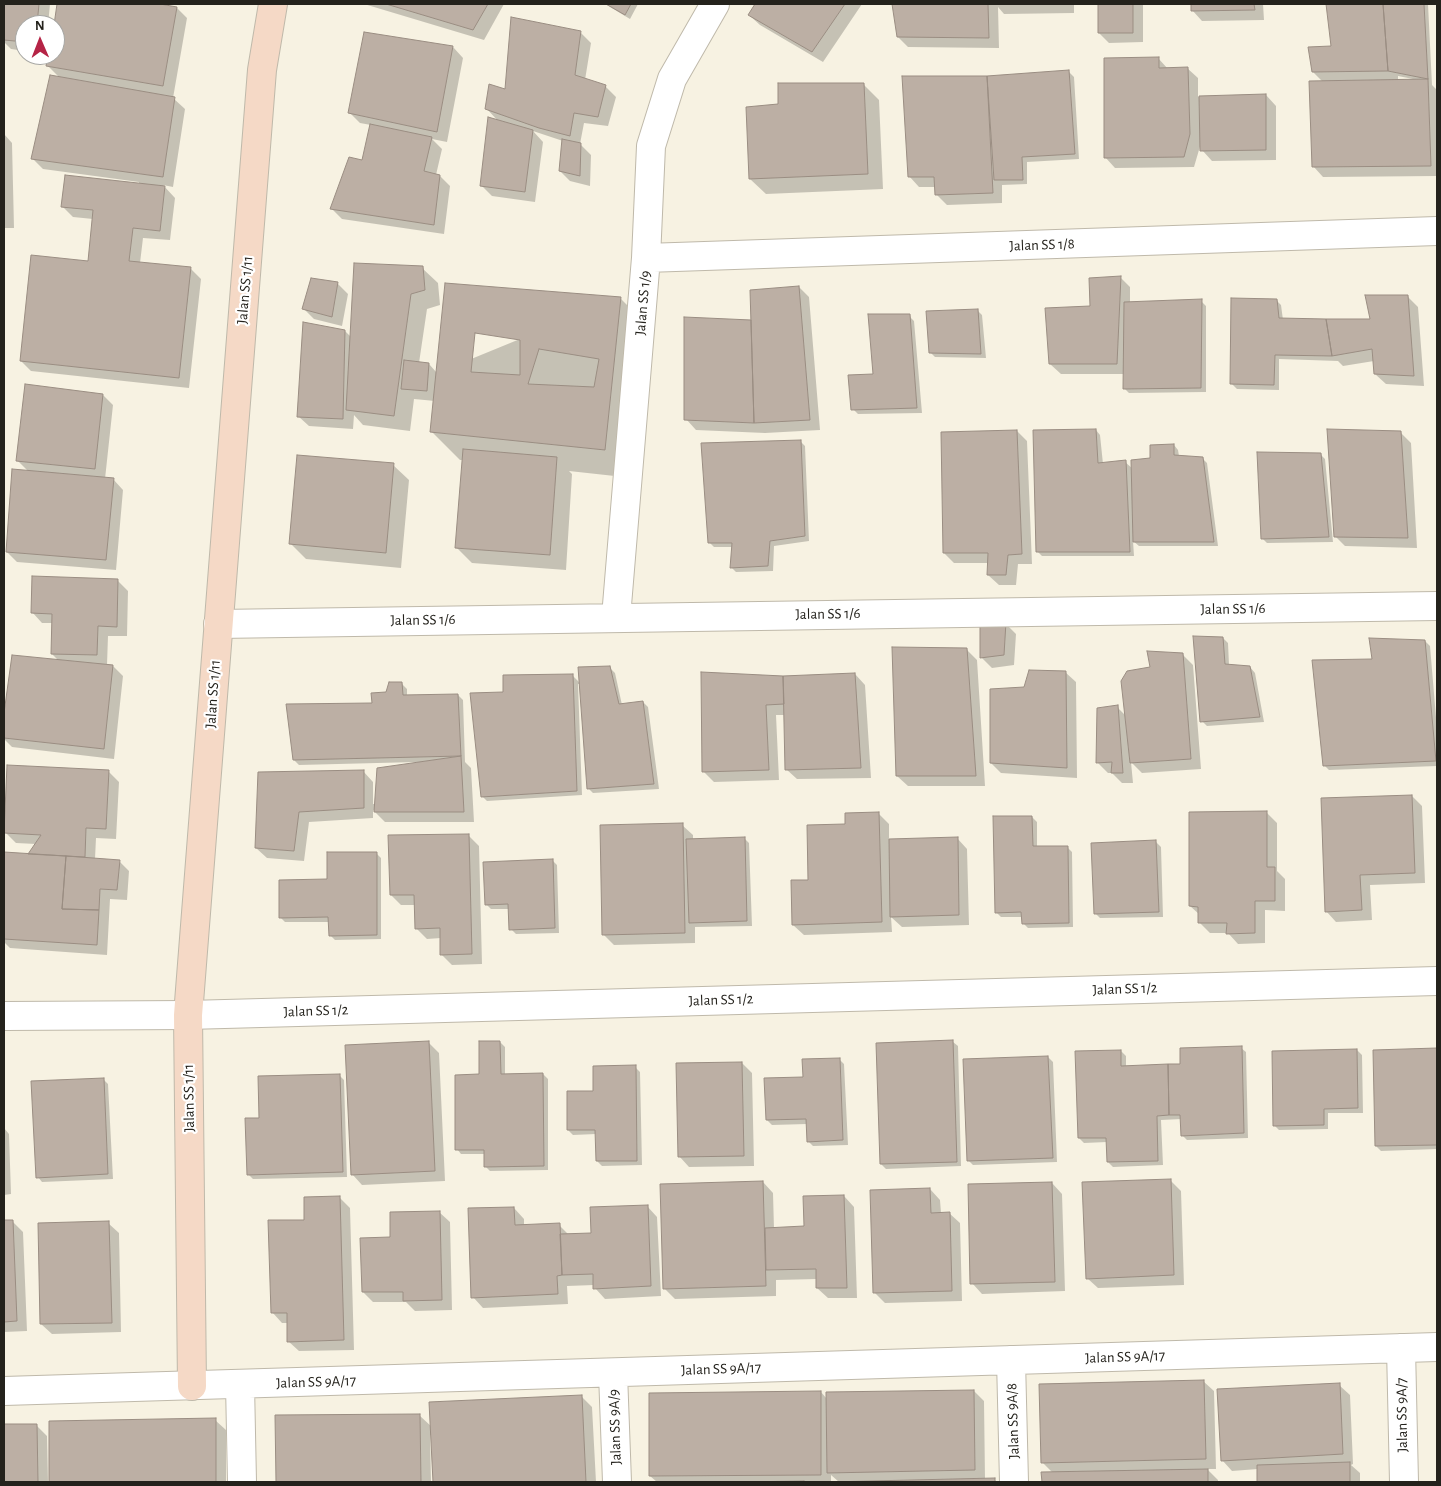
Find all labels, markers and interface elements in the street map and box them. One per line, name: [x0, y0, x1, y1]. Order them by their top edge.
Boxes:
north arrow: [15, 15, 65, 65]
text: N: [35, 19, 45, 33]
street label: Jalan SS 1/8: [1009, 235, 1075, 255]
street label: Jalan SS 1/11: [233, 255, 257, 325]
street label: Jalan SS 1/9: [631, 270, 655, 336]
street label: Jalan SS 1/6: [1200, 599, 1266, 619]
street label: Jalan SS 1/6: [795, 604, 861, 624]
street label: Jalan SS 1/6: [390, 610, 456, 630]
street label: Jalan SS 1/11: [202, 659, 224, 729]
street label: Jalan SS 1/2: [1092, 979, 1158, 999]
street label: Jalan SS 1/2: [688, 990, 754, 1010]
street label: Jalan SS 1/2: [283, 1001, 349, 1021]
street label: Jalan SS 1/11: [179, 1064, 199, 1132]
street label: Jalan SS 9A/17: [1085, 1347, 1165, 1367]
street label: Jalan SS 9A/17: [681, 1359, 761, 1379]
street label: Jalan SS 9A/17: [276, 1372, 356, 1392]
street label: Jalan SS 9A/7: [1392, 1377, 1412, 1453]
street label: Jalan SS 9A/8: [1003, 1383, 1023, 1459]
street label: Jalan SS 9A/9: [605, 1389, 625, 1465]

